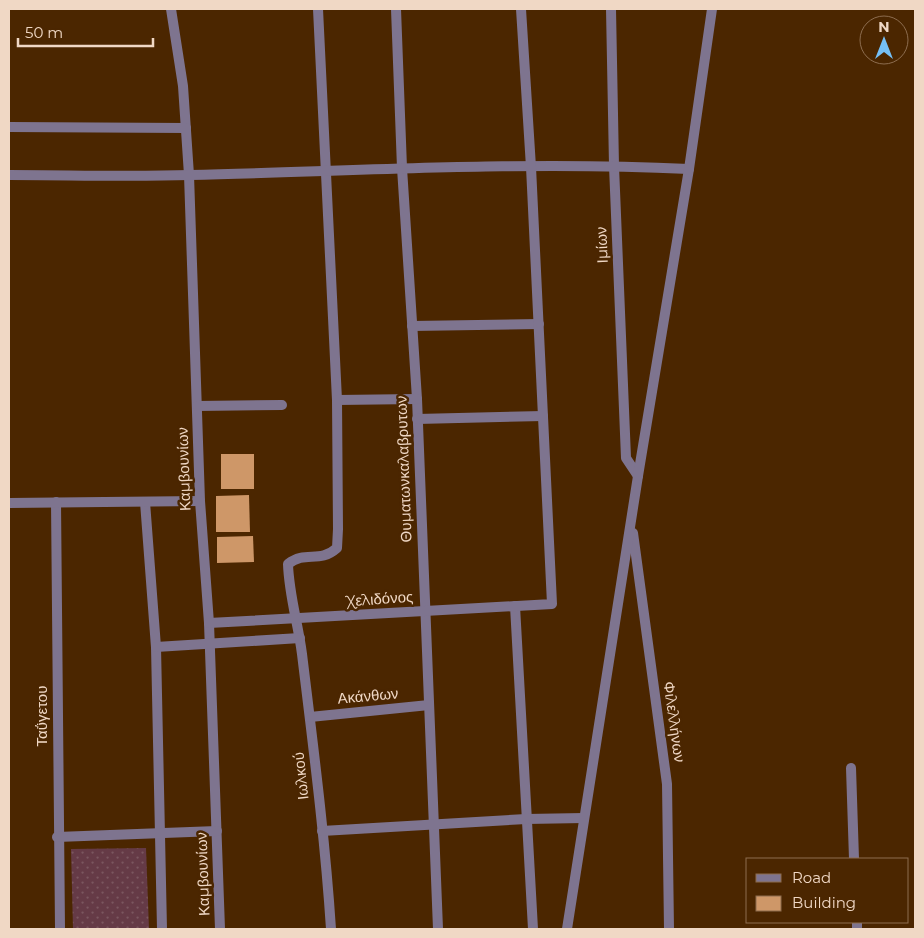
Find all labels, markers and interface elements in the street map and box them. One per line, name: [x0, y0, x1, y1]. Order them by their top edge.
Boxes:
scale bar: [18, 15, 152, 47]
north arrow: [859, 15, 909, 65]
text: N: [878, 18, 890, 36]
text: 50 m: [25, 23, 63, 42]
street label: Ιμίων: [591, 226, 612, 264]
street label: Θυματωνκαλαβρυτων: [391, 395, 416, 543]
street label: Καμβουνίων: [173, 427, 194, 511]
street label: Χελιδόνος: [344, 587, 414, 610]
street label: Φιλελλήνων: [659, 680, 690, 764]
street label: Ακάνθων: [337, 683, 399, 708]
street label: Ταΰγετου: [32, 686, 51, 746]
street label: Ιωλκού: [289, 751, 312, 801]
street label: Καμβουνίων: [192, 832, 213, 916]
legend: [746, 858, 909, 923]
text: Road: [792, 868, 831, 887]
text: Building: [792, 893, 856, 912]

